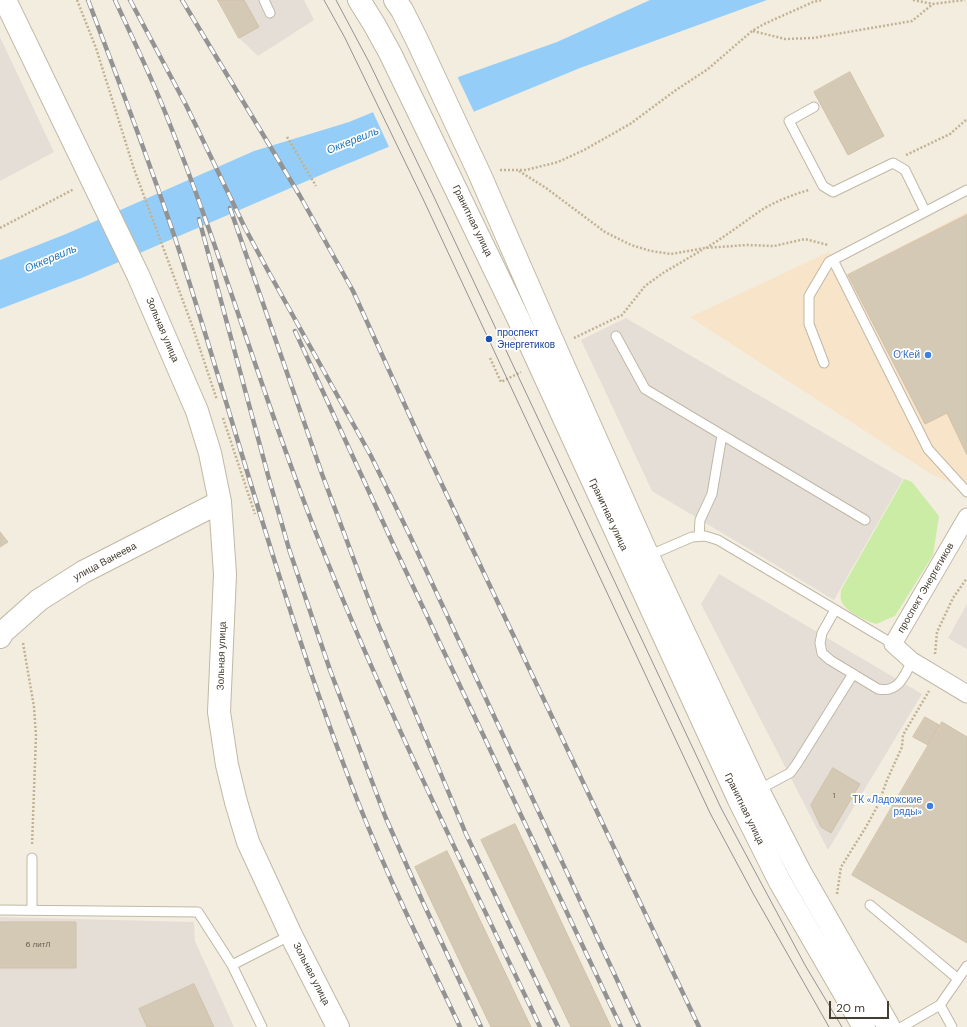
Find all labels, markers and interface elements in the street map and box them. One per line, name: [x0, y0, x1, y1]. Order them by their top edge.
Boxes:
water label: Оккервиль: [325, 125, 381, 157]
street label: Гранитная улица: [449, 183, 495, 259]
water label: Оккервиль: [23, 242, 79, 276]
street label: Зольная улица: [143, 296, 181, 364]
place label: проспект Энергетиков: [497, 327, 555, 350]
marker: проспект Энергетиков: [484, 334, 494, 344]
place label: О’Кей: [893, 349, 920, 361]
marker: О’Кей: [923, 350, 933, 360]
street label: Гранитная улица: [586, 477, 630, 553]
street label: улица Ванеева: [71, 540, 139, 584]
street label: проспект Энергетиков: [895, 541, 957, 635]
street label: Зольная улица: [215, 621, 229, 691]
street label: Гранитная улица: [721, 771, 767, 847]
house number: 1: [833, 791, 835, 801]
place label: ТК «Ладожские ряды»: [852, 794, 922, 818]
marker: ТК «Ладожские ряды»: [925, 801, 935, 811]
house number: 6 литЛ: [25, 940, 51, 950]
street label: Зольная улица: [290, 941, 332, 1007]
scale bar: [831, 993, 891, 1019]
text: 20 m: [836, 1000, 865, 1016]

